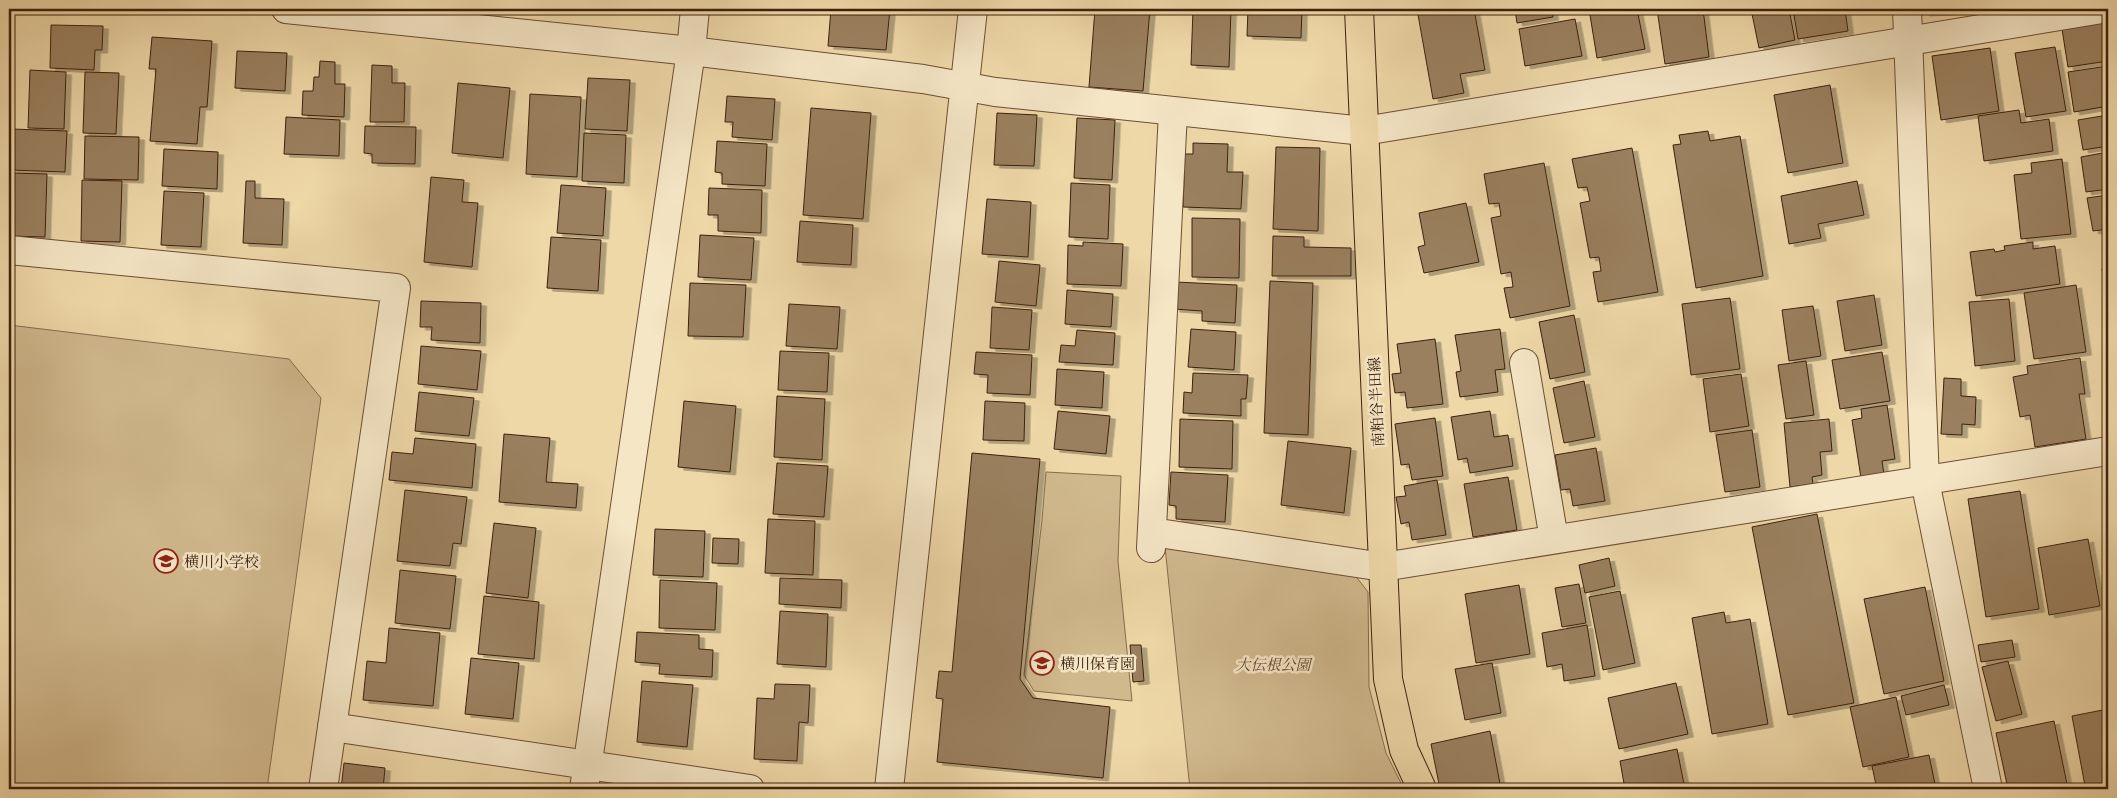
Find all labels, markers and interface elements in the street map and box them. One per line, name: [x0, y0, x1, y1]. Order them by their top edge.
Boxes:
street label: 南粕谷半田線: [1364, 357, 1388, 447]
school or university icon: 横川小学校: [153, 548, 179, 574]
place label: 横川小学校: [184, 552, 259, 571]
school or university icon: 横川保育園: [1029, 650, 1055, 676]
place label: 横川保育園: [1060, 654, 1135, 673]
park label: 大伝根公園: [1235, 655, 1313, 674]

